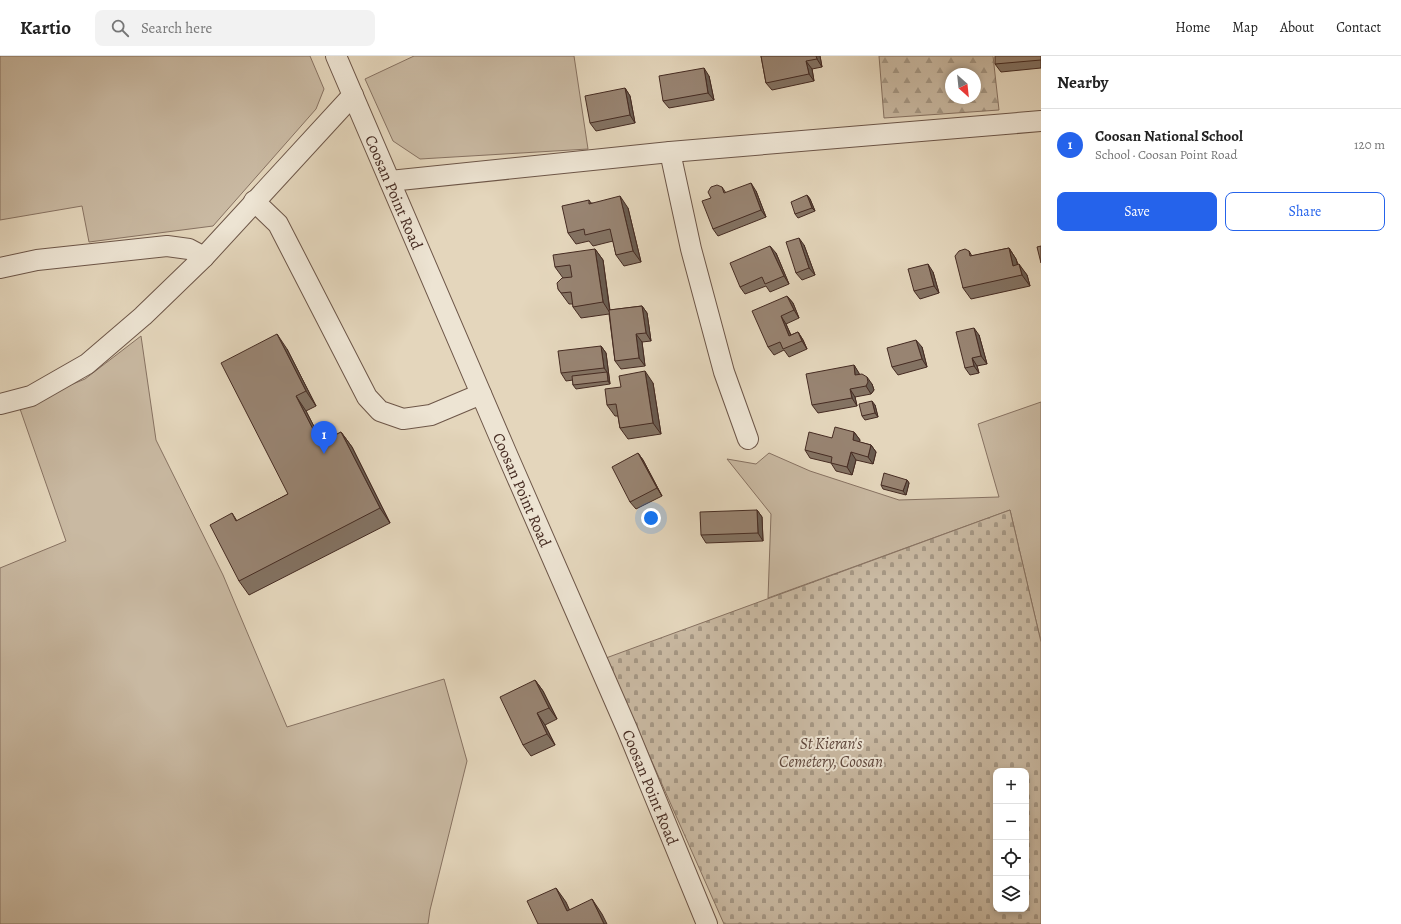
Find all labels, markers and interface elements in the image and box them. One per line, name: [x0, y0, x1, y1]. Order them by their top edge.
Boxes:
search box: [95, 10, 375, 46]
text: Kartio: [20, 15, 71, 41]
icon: search: [109, 17, 131, 39]
text: Search here: [141, 18, 212, 38]
text: Home: [1175, 18, 1210, 37]
text: Map: [1232, 18, 1258, 37]
text: About: [1280, 18, 1314, 37]
text: Contact: [1336, 18, 1381, 37]
north arrow: [945, 68, 981, 104]
text: Nearby: [1057, 71, 1108, 94]
text: Coosan National School: [1095, 126, 1243, 146]
street label: Coosan Point Road: [359, 132, 428, 253]
text: 1: [1068, 136, 1072, 153]
text: 120 m: [1354, 136, 1385, 153]
text: School · Coosan Point Road: [1095, 146, 1238, 163]
button: Save: [1057, 192, 1217, 231]
button: Share: [1225, 192, 1385, 231]
pin: 1: [311, 421, 337, 454]
street label: Coosan Point Road: [487, 429, 556, 551]
your location: [641, 508, 661, 528]
street label: Coosan Point Road: [616, 727, 684, 849]
park label: St Kieran's Cemetery, Coosan: [779, 733, 883, 773]
map controls: [993, 768, 1029, 912]
button: +: [993, 768, 1029, 804]
button: −: [993, 804, 1029, 840]
button: locate: [993, 840, 1029, 876]
button: layers: [993, 876, 1029, 912]

